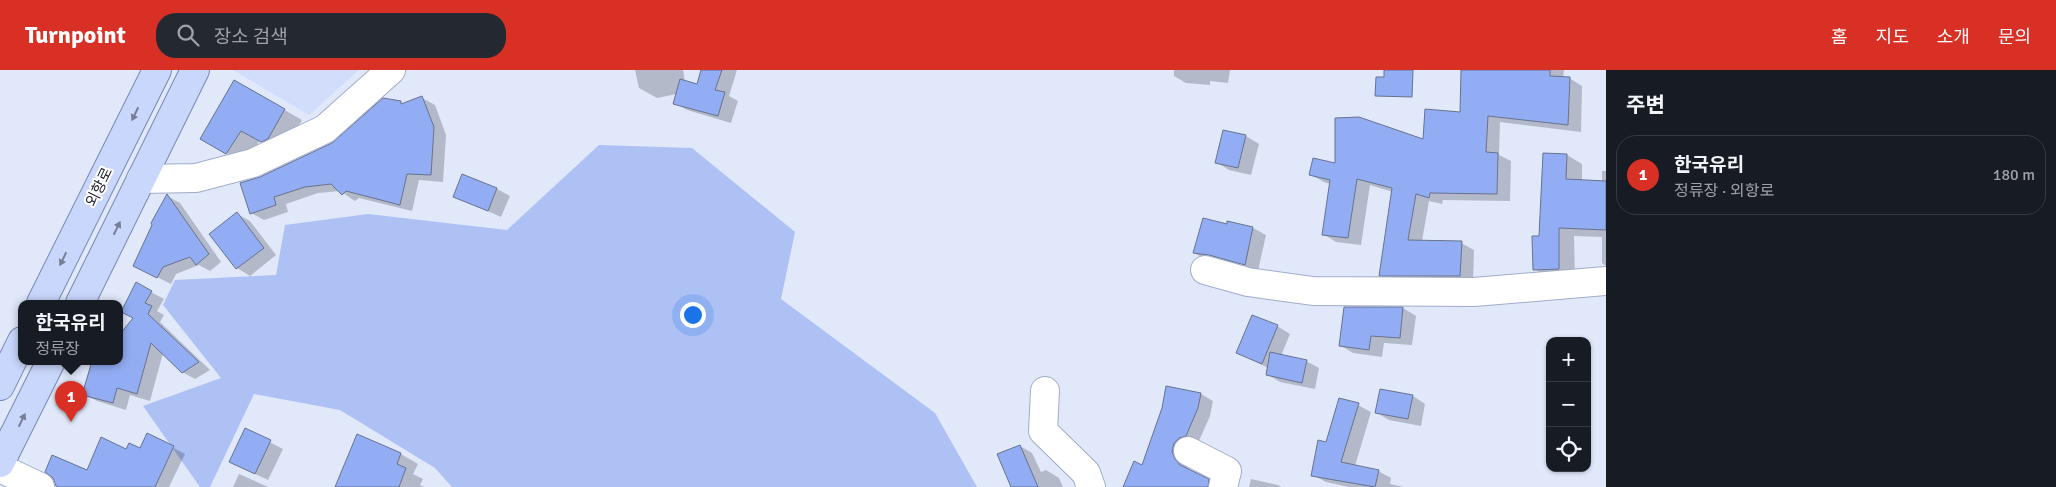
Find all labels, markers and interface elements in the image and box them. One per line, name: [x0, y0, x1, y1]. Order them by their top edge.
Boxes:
search box: [156, 13, 506, 58]
text: Turnpoint: [25, 20, 126, 50]
icon: search: [174, 21, 202, 49]
text: 장소 검색: [214, 25, 288, 49]
text: 홈: [1831, 26, 1848, 48]
text: 지도: [1876, 26, 1909, 48]
text: 소개: [1937, 26, 1970, 48]
text: 문의: [1998, 26, 2031, 48]
text: 주변: [1626, 92, 1665, 118]
one-way arrow: [131, 106, 139, 121]
text: 한국유리: [1674, 153, 1744, 177]
street label: 외항로: [82, 164, 116, 210]
text: 1: [1639, 165, 1647, 185]
text: 180 m: [1993, 165, 2035, 185]
text: 정류장 · 외항로: [1674, 181, 1774, 201]
one-way arrow: [113, 221, 121, 235]
one-way arrow: [59, 252, 67, 266]
popup: [18, 300, 123, 365]
your location: [680, 302, 706, 328]
text: 한국유리: [36, 311, 105, 335]
map controls: [1546, 337, 1591, 472]
button: +: [1546, 337, 1591, 382]
text: 정류장: [36, 339, 80, 359]
pin: 1: [55, 381, 87, 422]
button: −: [1546, 382, 1591, 427]
one-way arrow: [18, 412, 26, 427]
button: locate: [1546, 427, 1591, 472]

